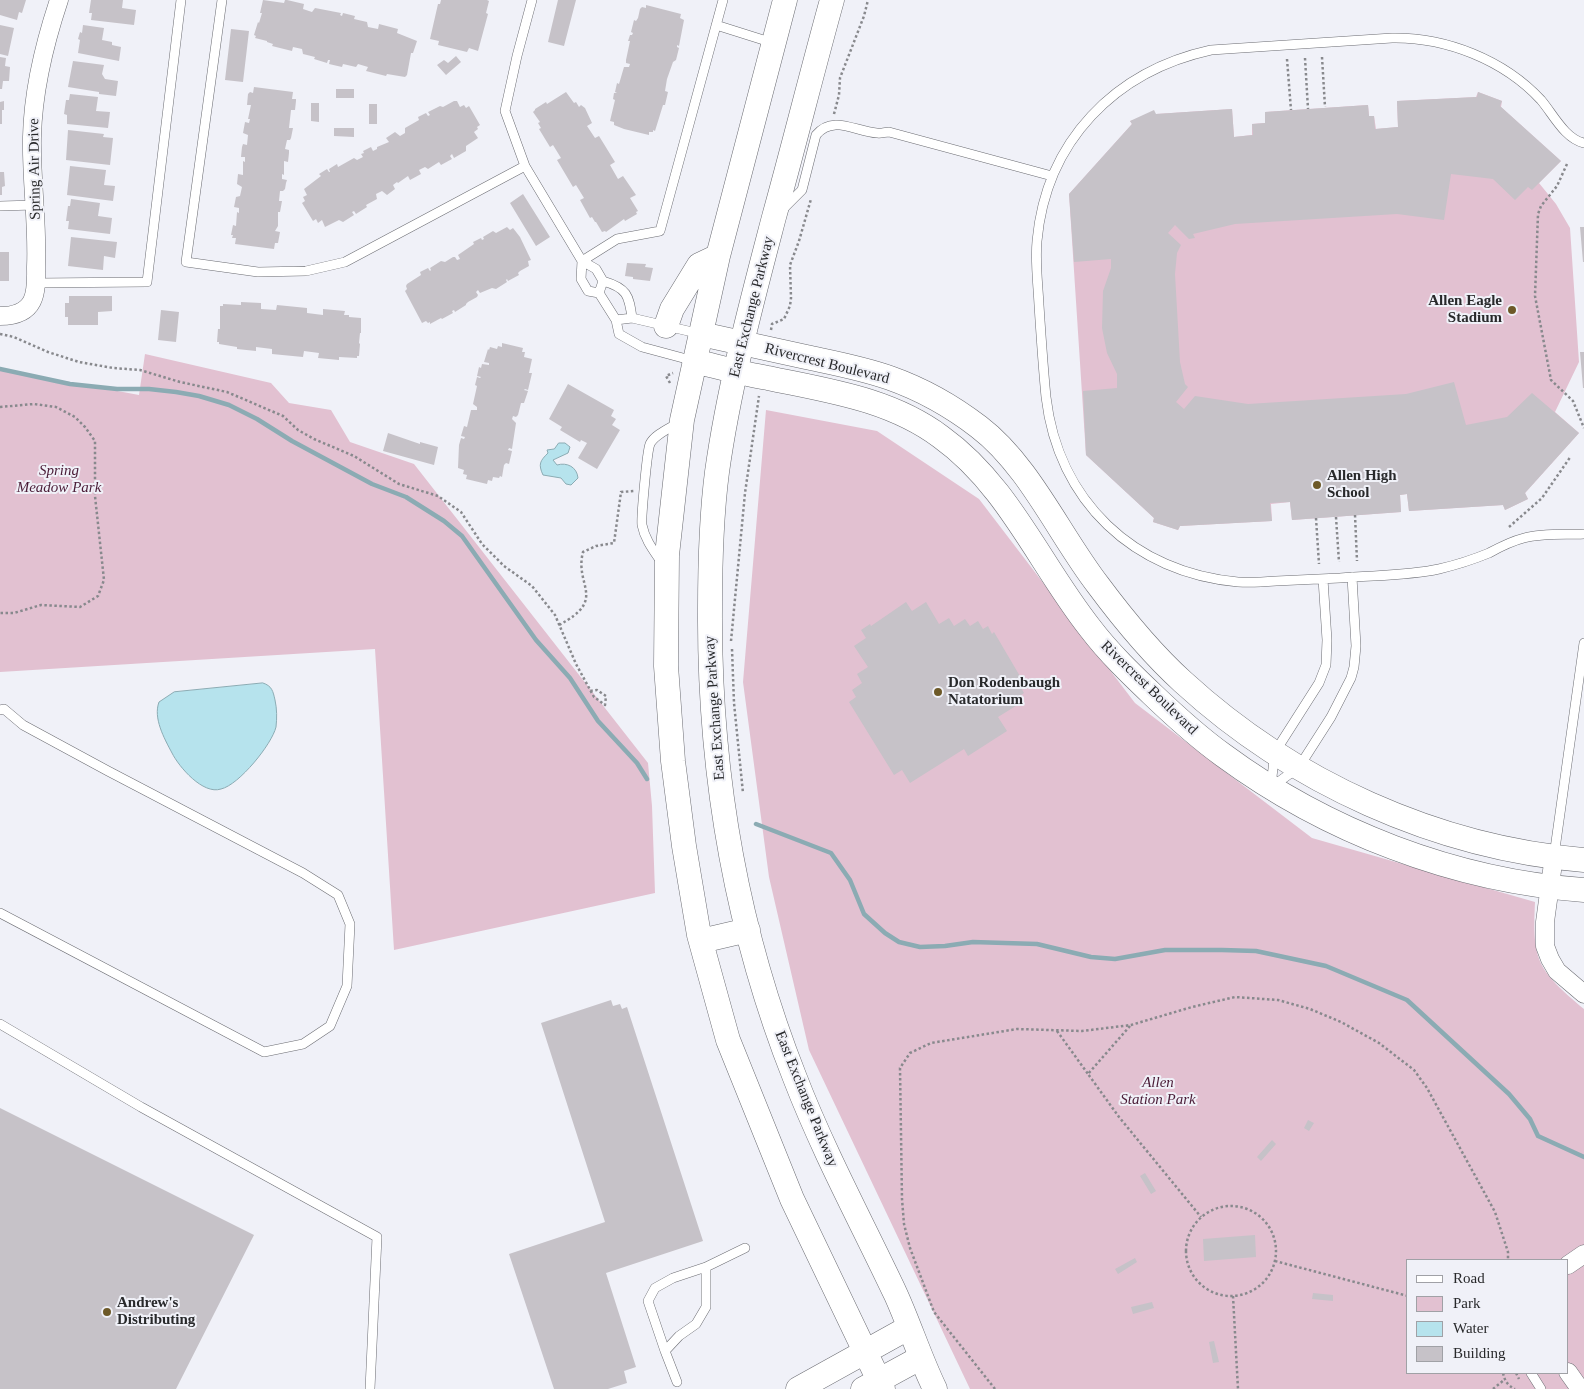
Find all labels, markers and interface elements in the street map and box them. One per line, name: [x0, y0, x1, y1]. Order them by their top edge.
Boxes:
street label: Spring Air Drive: [25, 118, 45, 220]
street label: East Exchange Parkway: [726, 235, 778, 379]
place label: Allen Eagle Stadium: [1428, 292, 1502, 327]
marker: Allen Eagle Stadium: [1506, 304, 1518, 316]
street label: Rivercrest Boulevard: [763, 340, 891, 388]
park label: Spring Meadow Park: [17, 462, 101, 497]
place label: Allen High School: [1327, 467, 1397, 502]
marker: Allen High School: [1311, 479, 1323, 491]
street label: East Exchange Parkway: [701, 635, 729, 781]
street label: Rivercrest Boulevard: [1097, 637, 1201, 739]
place label: Don Rodenbaugh Natatorium: [948, 674, 1060, 709]
marker: Don Rodenbaugh Natatorium: [932, 686, 944, 698]
street label: East Exchange Parkway: [771, 1028, 841, 1170]
park label: Allen Station Park: [1120, 1074, 1196, 1109]
legend: [1406, 1259, 1569, 1374]
text: Road: [1453, 1270, 1485, 1286]
place label: Andrew's Distributing: [117, 1294, 195, 1329]
text: Park: [1453, 1295, 1481, 1311]
marker: Andrew's Distributing: [101, 1306, 113, 1318]
text: Water: [1453, 1320, 1488, 1336]
text: Building: [1453, 1345, 1506, 1361]

